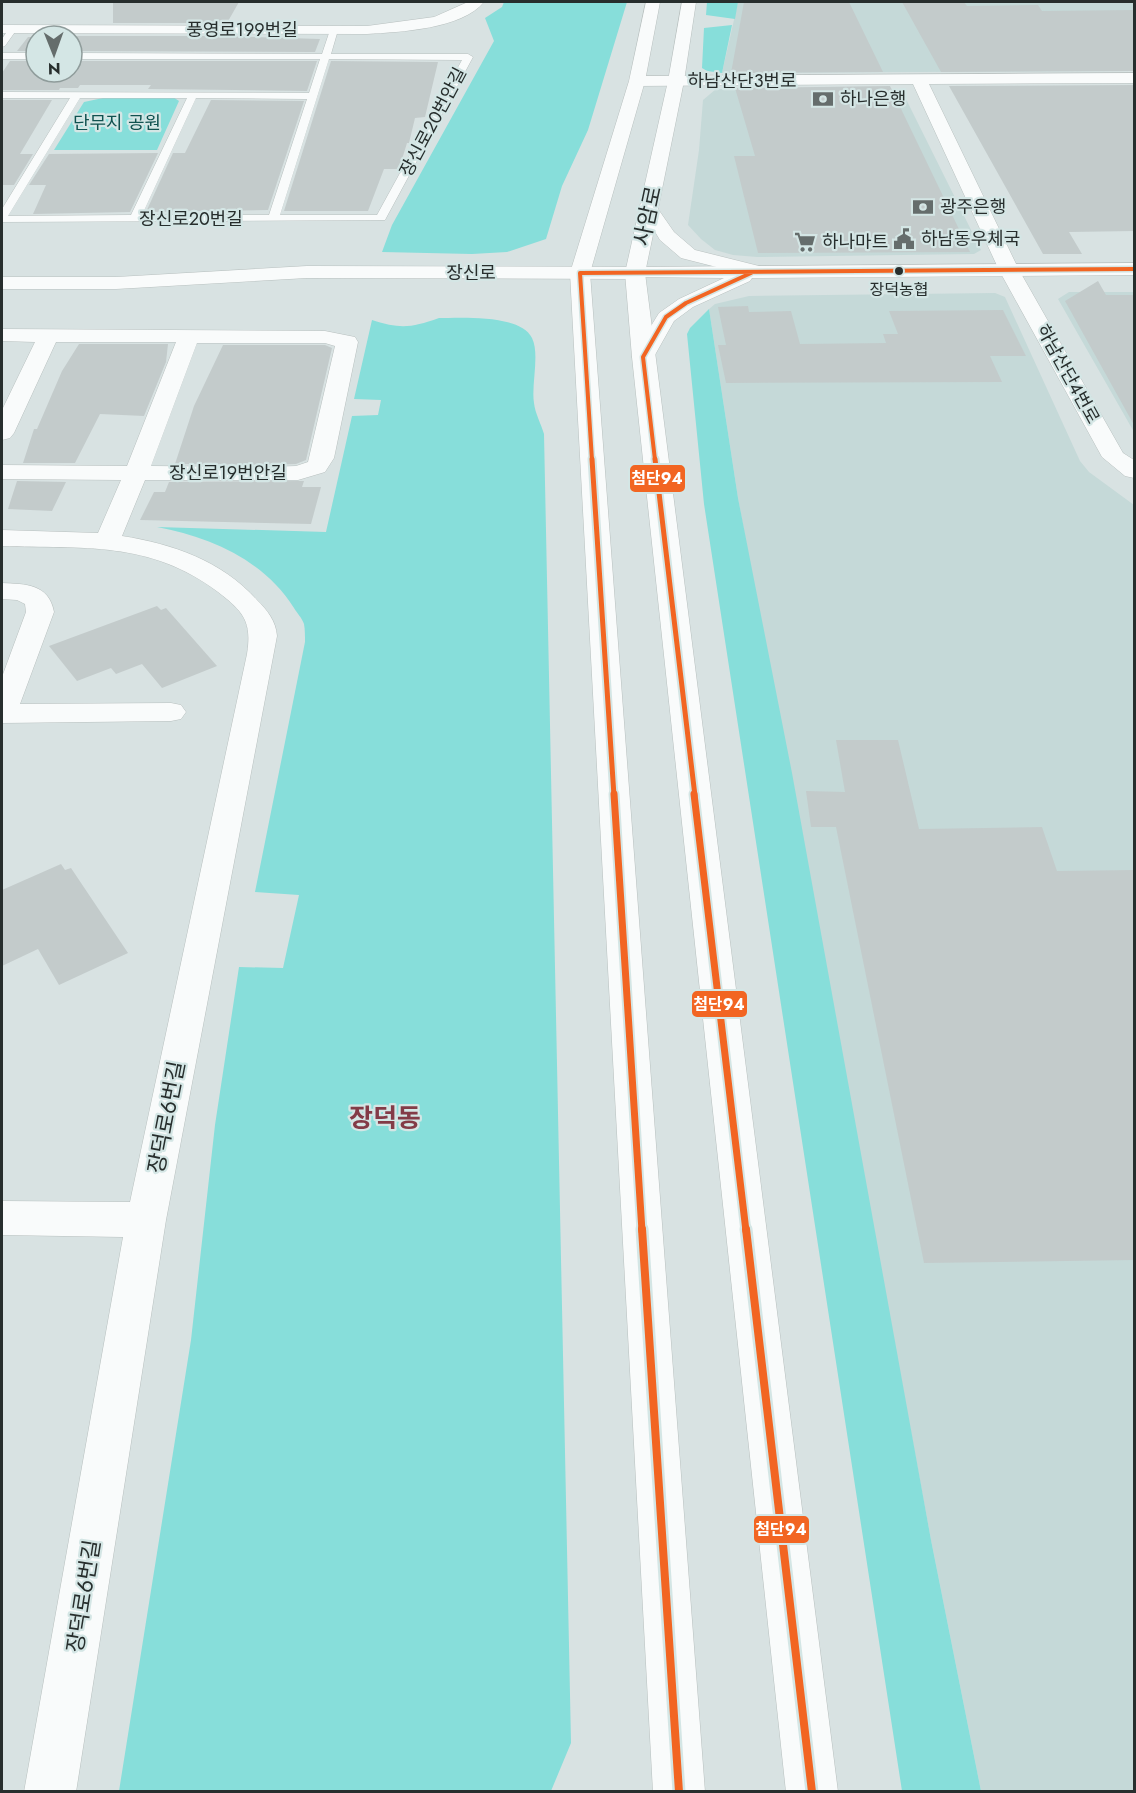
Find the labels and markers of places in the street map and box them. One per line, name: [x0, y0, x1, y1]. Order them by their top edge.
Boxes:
place label: 하나은행: [840, 86, 906, 112]
bank icon: 하나은행: [811, 87, 835, 111]
place label: 광주은행: [940, 194, 1006, 220]
bank icon: 광주은행: [911, 195, 935, 219]
place label: 하남동우체국: [921, 226, 1020, 252]
public building icon: 하남동우체국: [892, 227, 916, 251]
place label: 하나마트: [822, 229, 888, 255]
supermarket icon: 하나마트: [793, 230, 817, 254]
marker: 장덕농협: [893, 265, 905, 277]
place label: 장덕농협: [870, 278, 928, 301]

